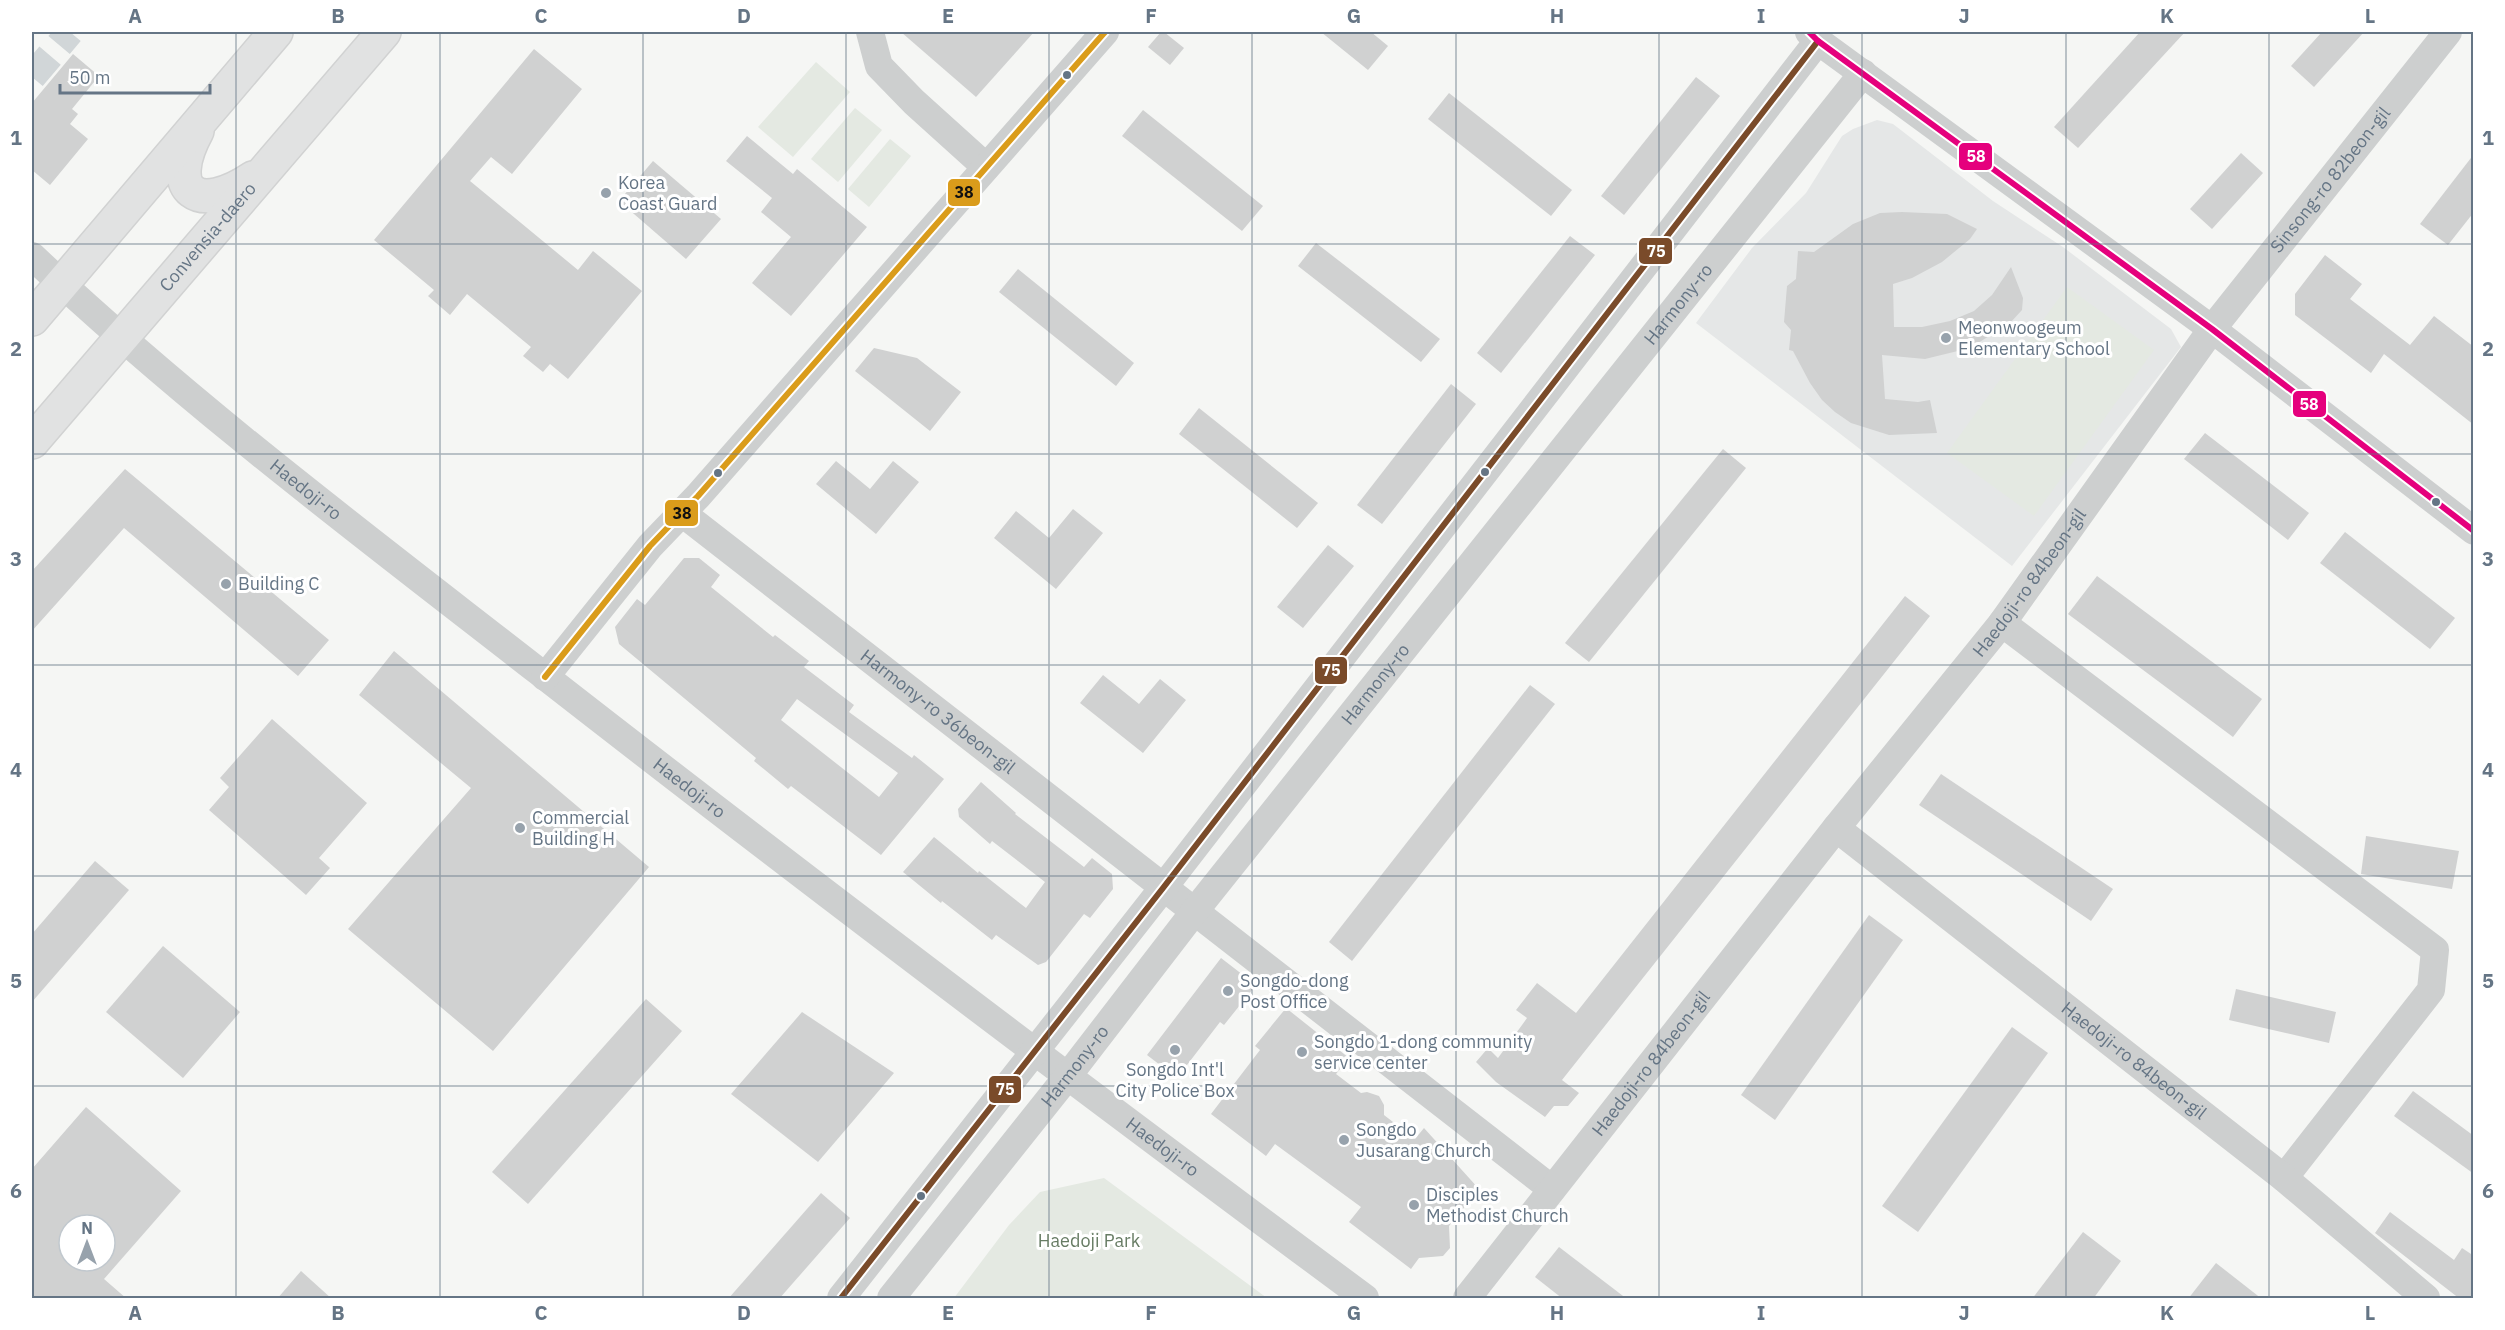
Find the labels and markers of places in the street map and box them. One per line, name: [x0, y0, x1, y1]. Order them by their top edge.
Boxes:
unlabelled marker: [1061, 69, 1073, 81]
place label: Korea Coast Guard: [618, 171, 717, 215]
marker: Korea Coast Guard: [599, 186, 613, 200]
place label: Meonwoogeum Elementary School: [1958, 316, 2110, 360]
marker: Meonwoogeum Elementary School: [1939, 331, 1953, 345]
unlabelled marker: [1479, 466, 1491, 478]
unlabelled marker: [712, 467, 724, 479]
unlabelled marker: [2430, 496, 2442, 508]
place label: Building C: [238, 572, 319, 595]
marker: Building C: [219, 577, 233, 591]
place label: Commercial Building H: [532, 806, 629, 850]
marker: Commercial Building H: [513, 821, 527, 835]
place label: Songdo-dong Post Office: [1240, 969, 1349, 1013]
marker: Songdo-dong Post Office: [1221, 984, 1235, 998]
place label: Songdo 1-dong community service center: [1314, 1030, 1532, 1074]
marker: Songdo Int'l City Police Box: [1168, 1043, 1182, 1057]
marker: Songdo 1-dong community service center: [1295, 1045, 1309, 1059]
place label: Songdo Int'l City Police Box: [1115, 1058, 1235, 1102]
place label: Songdo Jusarang Church: [1356, 1118, 1491, 1162]
marker: Songdo Jusarang Church: [1337, 1133, 1351, 1147]
place label: Disciples Methodist Church: [1426, 1183, 1569, 1227]
unlabelled marker: [915, 1190, 927, 1202]
marker: Disciples Methodist Church: [1407, 1198, 1421, 1212]

